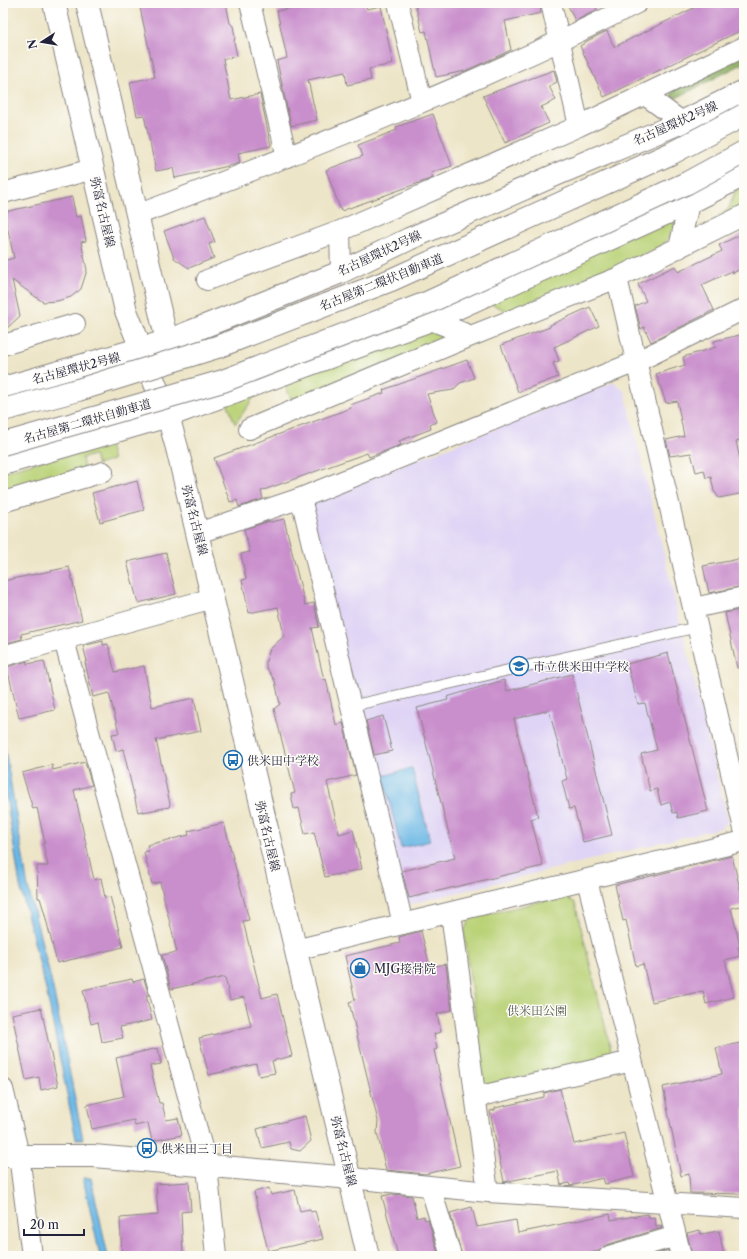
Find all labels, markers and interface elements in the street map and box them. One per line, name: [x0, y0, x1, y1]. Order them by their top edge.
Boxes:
north arrow: [22, 22, 62, 62]
text: N: [24, 38, 40, 50]
street label: 名古屋環状2号線: [630, 98, 720, 148]
street label: 弥富名古屋線: [88, 175, 118, 249]
street label: 名古屋環状2号線: [335, 227, 423, 279]
street label: 名古屋第二環状自動車道: [317, 250, 445, 314]
street label: 名古屋環状2号線: [30, 349, 122, 387]
street label: 名古屋第二環状自動車道: [21, 396, 153, 446]
street label: 弥富名古屋線: [179, 483, 211, 557]
school or university icon: 市立供米田中学校: [508, 655, 530, 677]
place label: 市立供米田中学校: [533, 659, 629, 674]
bus stop icon: 供米田中学校: [222, 749, 244, 771]
place label: 供米田中学校: [247, 753, 319, 768]
street label: 弥富名古屋線: [253, 799, 283, 873]
shop icon: MJG接骨院: [349, 957, 371, 979]
place label: MJG接骨院: [374, 961, 436, 976]
park label: 供米田公園: [507, 1003, 567, 1018]
street label: 弥富名古屋線: [328, 1114, 360, 1188]
bus stop icon: 供米田三丁目: [136, 1137, 158, 1159]
place label: 供米田三丁目: [161, 1141, 233, 1156]
scale bar: [24, 1211, 84, 1237]
text: 20 m: [30, 1217, 59, 1232]

